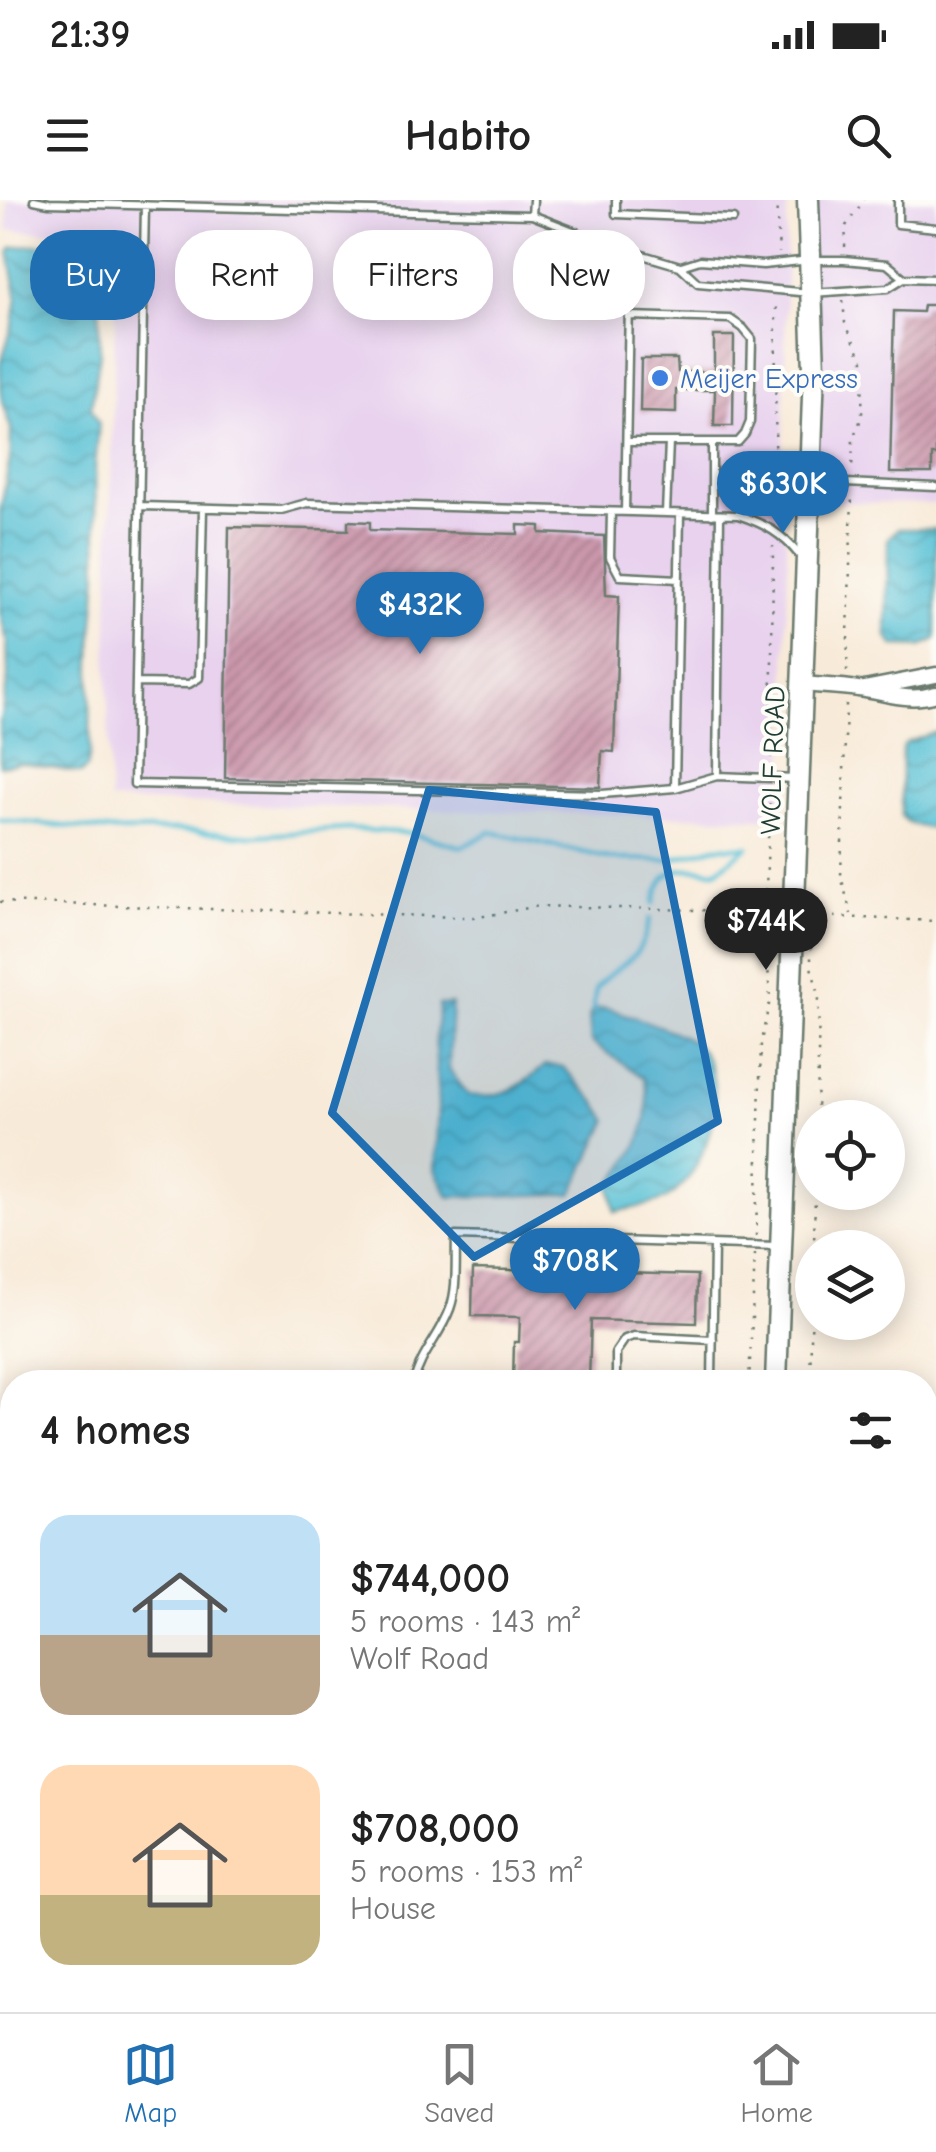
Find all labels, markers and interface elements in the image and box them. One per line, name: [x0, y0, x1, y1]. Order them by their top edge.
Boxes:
text: 21:39: [50, 13, 130, 57]
icon: menu: [40, 108, 95, 163]
icon: search: [841, 108, 896, 163]
text: Habito: [405, 109, 531, 161]
chip: Buy: [30, 230, 155, 320]
chip: Rent: [175, 230, 313, 320]
chip: Filters: [333, 230, 493, 320]
chip: New: [513, 230, 645, 320]
place label: Meijer Express: [680, 363, 858, 395]
marker: Meijer Express: [649, 367, 671, 389]
pin: $630K: [713, 451, 853, 536]
text: $630K: [739, 465, 827, 502]
pin: $432K: [350, 572, 490, 657]
text: $432K: [378, 586, 462, 623]
street label: WOLF ROAD: [754, 685, 792, 835]
pin: $744K: [696, 888, 836, 973]
text: $744K: [726, 902, 806, 939]
map controls: [795, 1100, 905, 1340]
button: locate: [795, 1100, 905, 1210]
pin: $708K: [505, 1228, 645, 1313]
button: layers: [795, 1230, 905, 1340]
text: $708K: [532, 1242, 618, 1279]
icon: filters: [843, 1403, 898, 1458]
text: 4 homes: [40, 1406, 190, 1455]
text: $744,000: [350, 1554, 510, 1603]
icon: home: [120, 1555, 240, 1675]
text: 5 rooms · 143 m²: [350, 1603, 580, 1640]
text: Wolf Road: [350, 1640, 489, 1677]
text: $708,000: [350, 1804, 520, 1853]
icon: home: [120, 1805, 240, 1925]
text: 5 rooms · 153 m²: [350, 1853, 582, 1890]
text: House: [350, 1890, 436, 1927]
tab: Map: [123, 2037, 178, 2129]
tab: Saved: [424, 2037, 494, 2129]
tab: Home: [741, 2037, 813, 2129]

